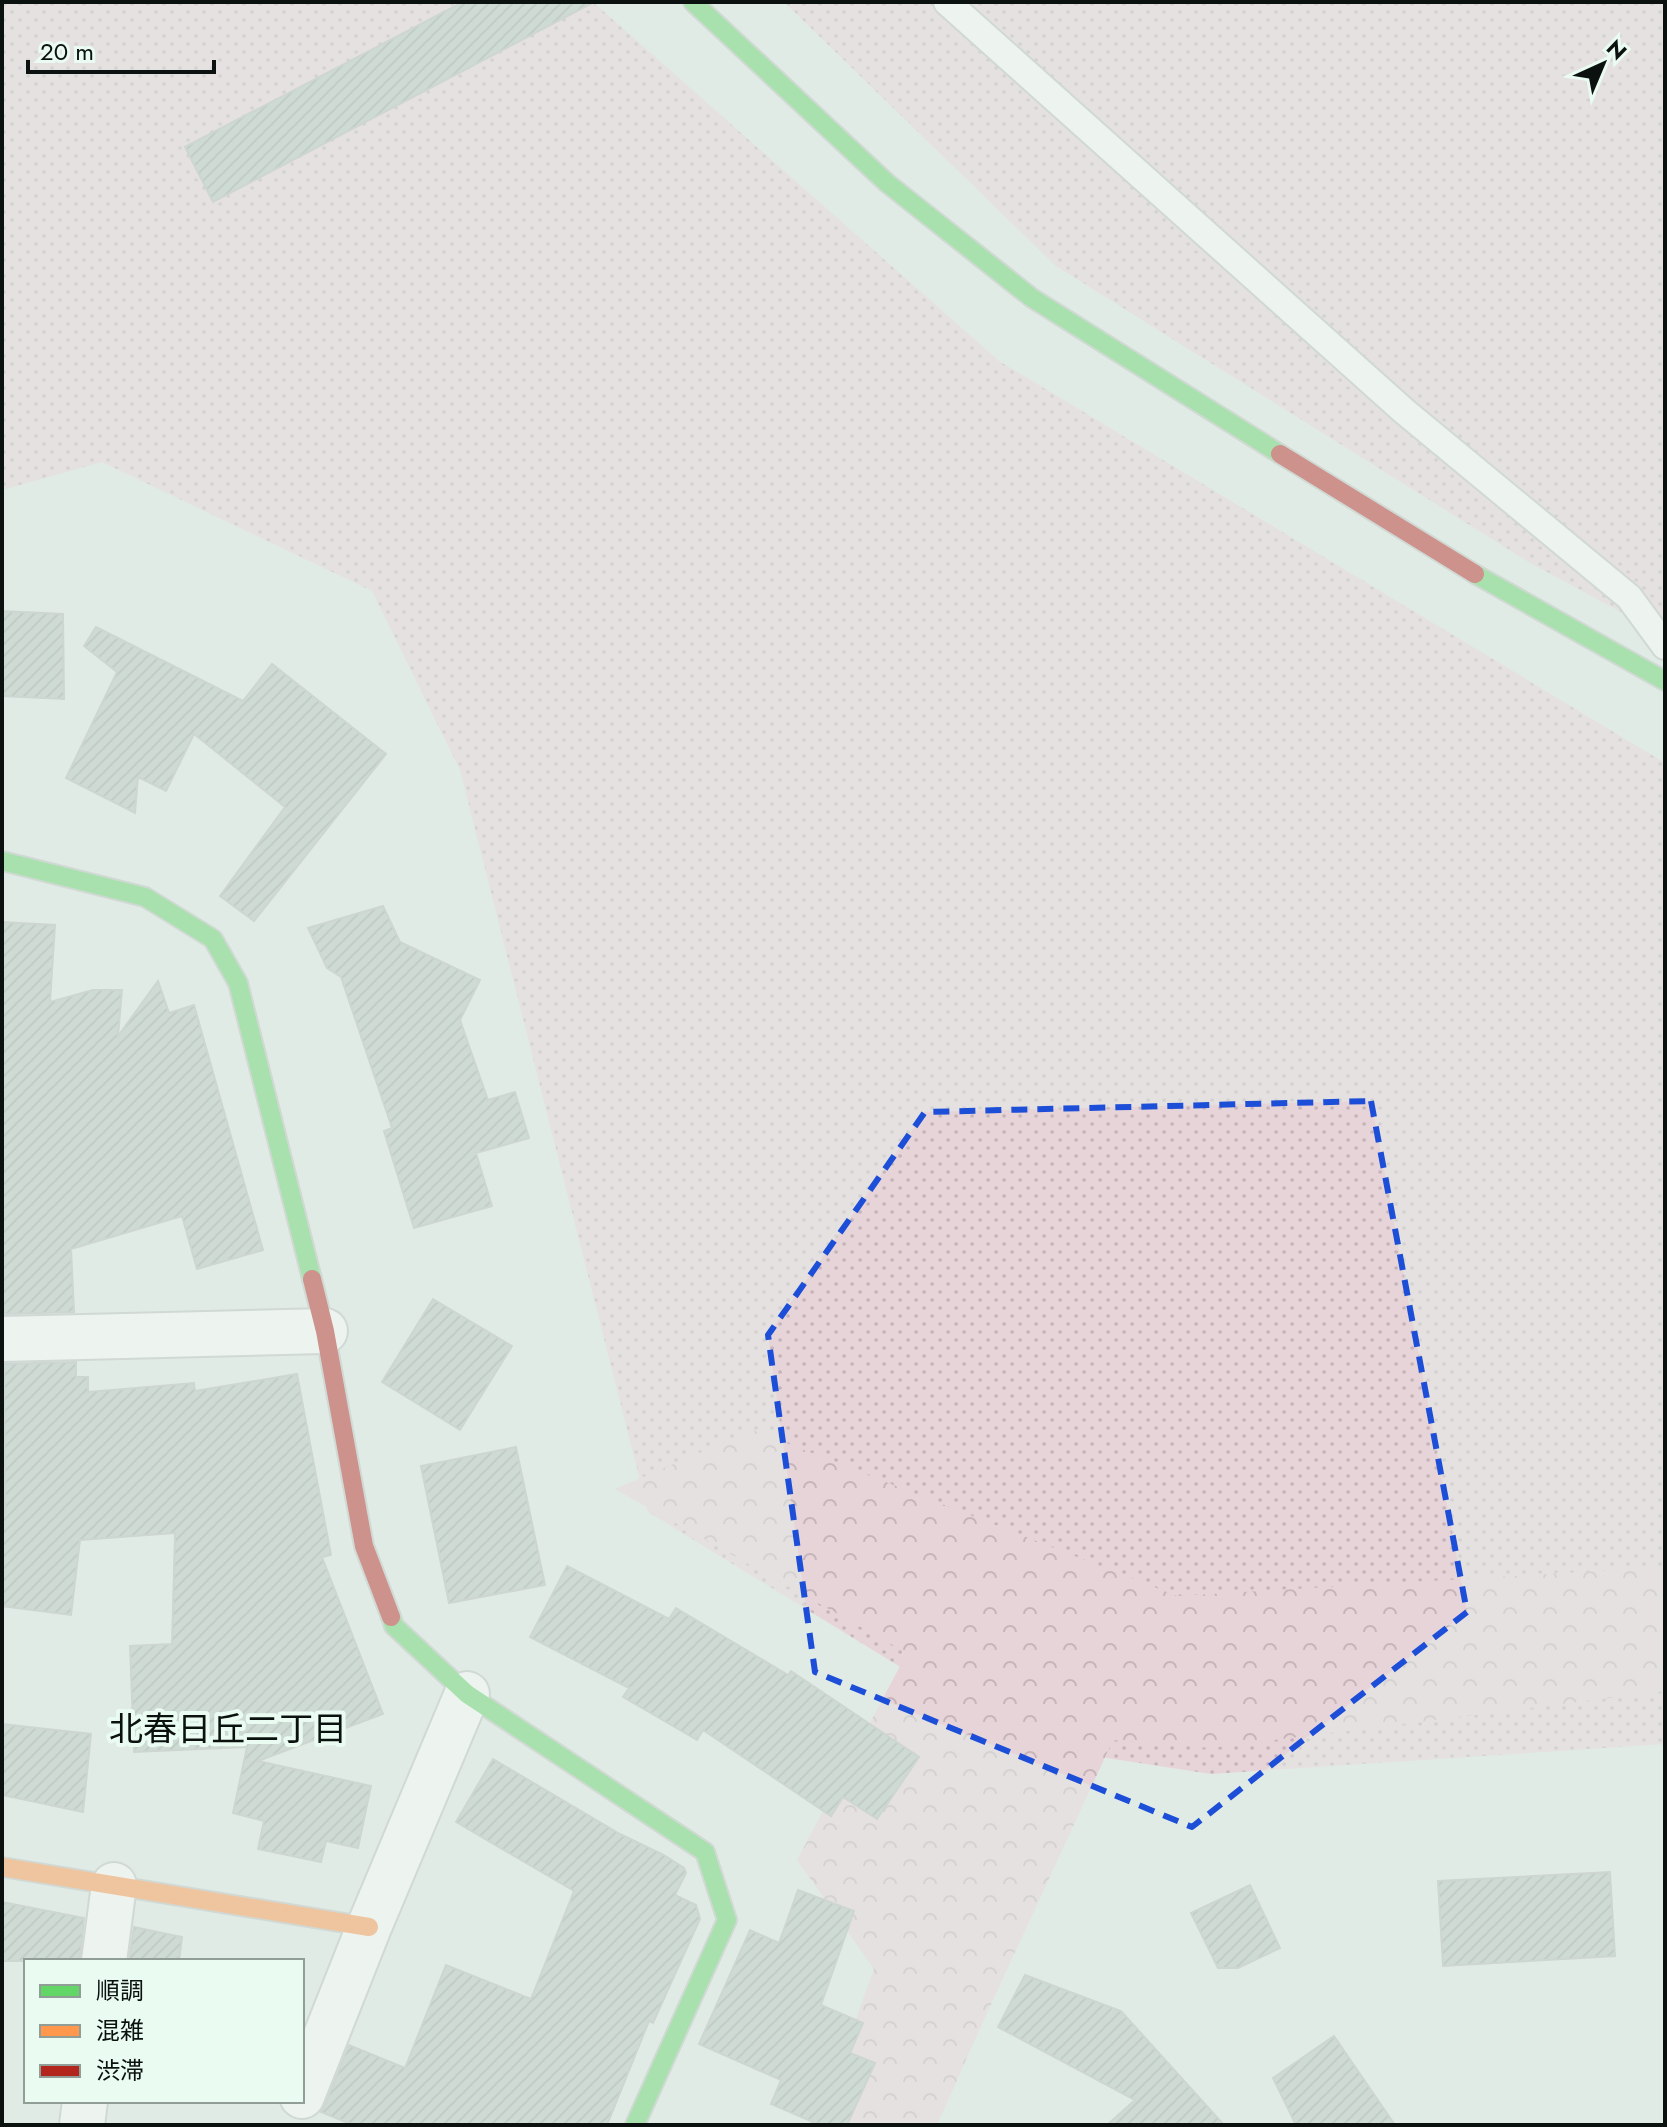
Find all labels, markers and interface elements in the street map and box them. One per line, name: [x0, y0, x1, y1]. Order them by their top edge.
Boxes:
scale bar: [28, 24, 214, 74]
north arrow: [1563, 24, 1643, 104]
text: N: [1599, 32, 1634, 67]
text: 20 m: [40, 34, 94, 69]
district label: 北春日丘二丁目: [109, 1705, 347, 1754]
legend: [24, 1959, 304, 2103]
text: 順調: [96, 1973, 144, 2008]
text: 混雑: [96, 2013, 144, 2048]
text: 渋滞: [96, 2053, 144, 2088]

